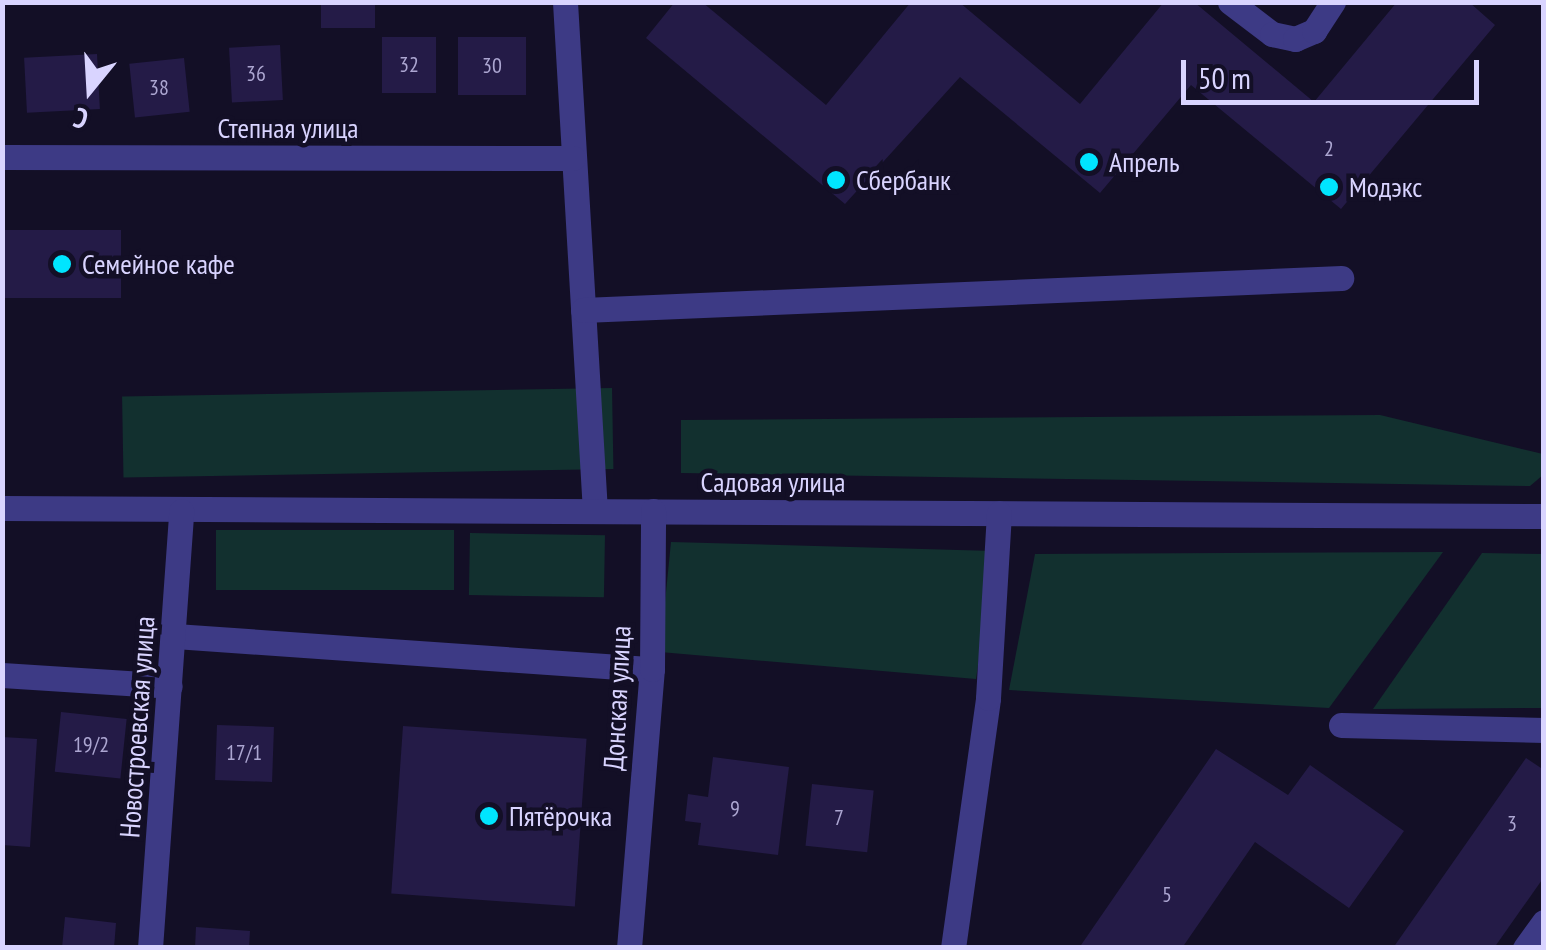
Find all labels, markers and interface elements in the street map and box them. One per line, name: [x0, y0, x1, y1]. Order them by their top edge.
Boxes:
north arrow: [40, 40, 140, 140]
scale bar: [1186, 40, 1484, 102]
house number: 32: [399, 52, 419, 78]
house number: 30: [482, 53, 502, 79]
text: 50 m: [1198, 58, 1251, 97]
house number: 36: [246, 61, 266, 87]
house number: 38: [149, 75, 169, 101]
text: С: [69, 99, 92, 139]
street label: Степная улица: [217, 111, 359, 145]
house number: 2: [1324, 136, 1334, 162]
place label: Апрель: [1109, 145, 1180, 179]
marker: Апрель: [1078, 151, 1100, 173]
place label: Сбербанк: [856, 163, 951, 197]
marker: Сбербанк: [825, 169, 847, 191]
place label: Модэкс: [1349, 170, 1422, 204]
marker: Модэкс: [1318, 176, 1340, 198]
place label: Семейное кафе: [82, 247, 235, 281]
marker: Семейное кафе: [51, 253, 73, 275]
street label: Садовая улица: [700, 465, 846, 499]
street label: Новостроевская улица: [112, 615, 162, 839]
street label: Донская улица: [596, 625, 638, 771]
house number: 19/2: [73, 732, 109, 758]
house number: 17/1: [226, 740, 262, 766]
house number: 9: [730, 796, 740, 822]
place label: Пятёрочка: [509, 799, 612, 833]
marker: Пятёрочка: [478, 805, 500, 827]
house number: 7: [834, 805, 844, 831]
house number: 3: [1507, 811, 1517, 837]
house number: 5: [1162, 882, 1172, 908]

